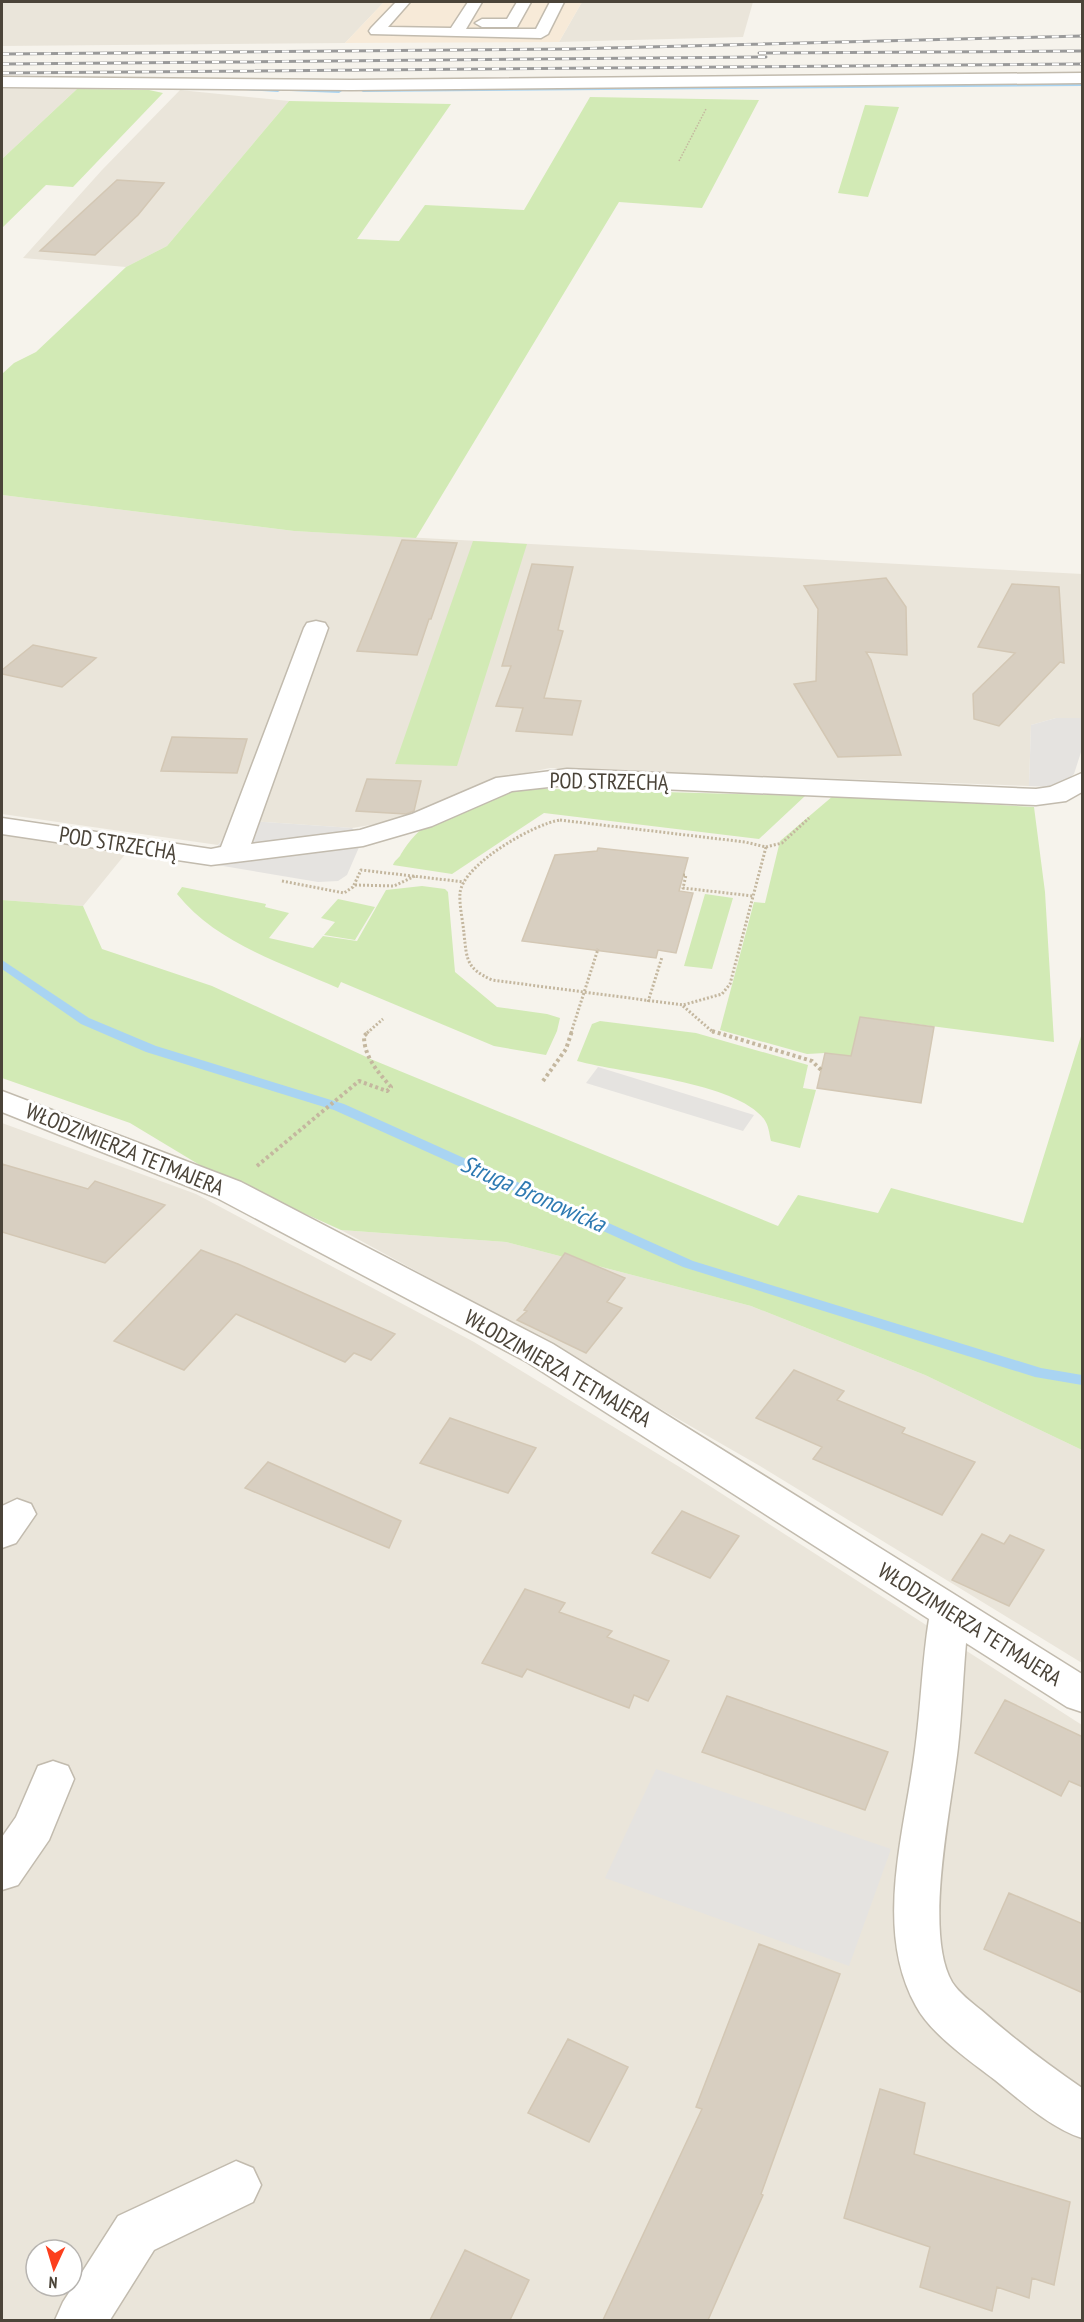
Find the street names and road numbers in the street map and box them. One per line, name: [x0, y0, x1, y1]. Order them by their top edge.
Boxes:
street label: POD STRZECHĄ: [549, 766, 669, 796]
street label: POD STRZECHĄ: [57, 820, 179, 866]
street label: WŁODZIMIERZA TETMAJERA: [22, 1096, 229, 1202]
street label: WŁODZIMIERZA TETMAJERA: [460, 1303, 657, 1433]
street label: WŁODZIMIERZA TETMAJERA: [873, 1556, 1067, 1692]

